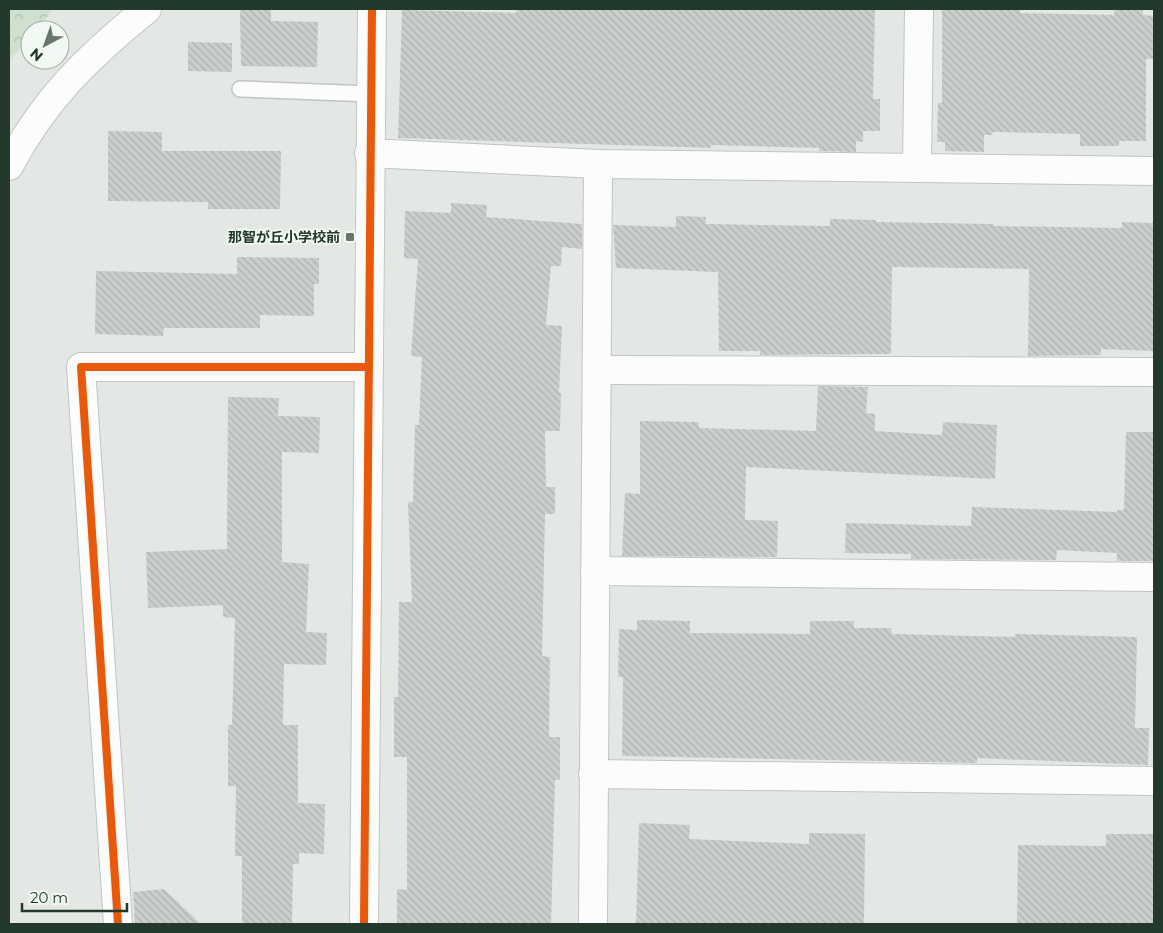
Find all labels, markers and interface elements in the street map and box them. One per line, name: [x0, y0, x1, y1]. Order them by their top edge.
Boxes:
north arrow: [20, 20, 70, 70]
text: N: [26, 44, 47, 65]
place label: 那智が丘小学校前: [228, 228, 340, 246]
marker: 那智が丘小学校前: [344, 231, 356, 243]
scale bar: [22, 880, 128, 912]
text: 20 m: [30, 888, 68, 907]

